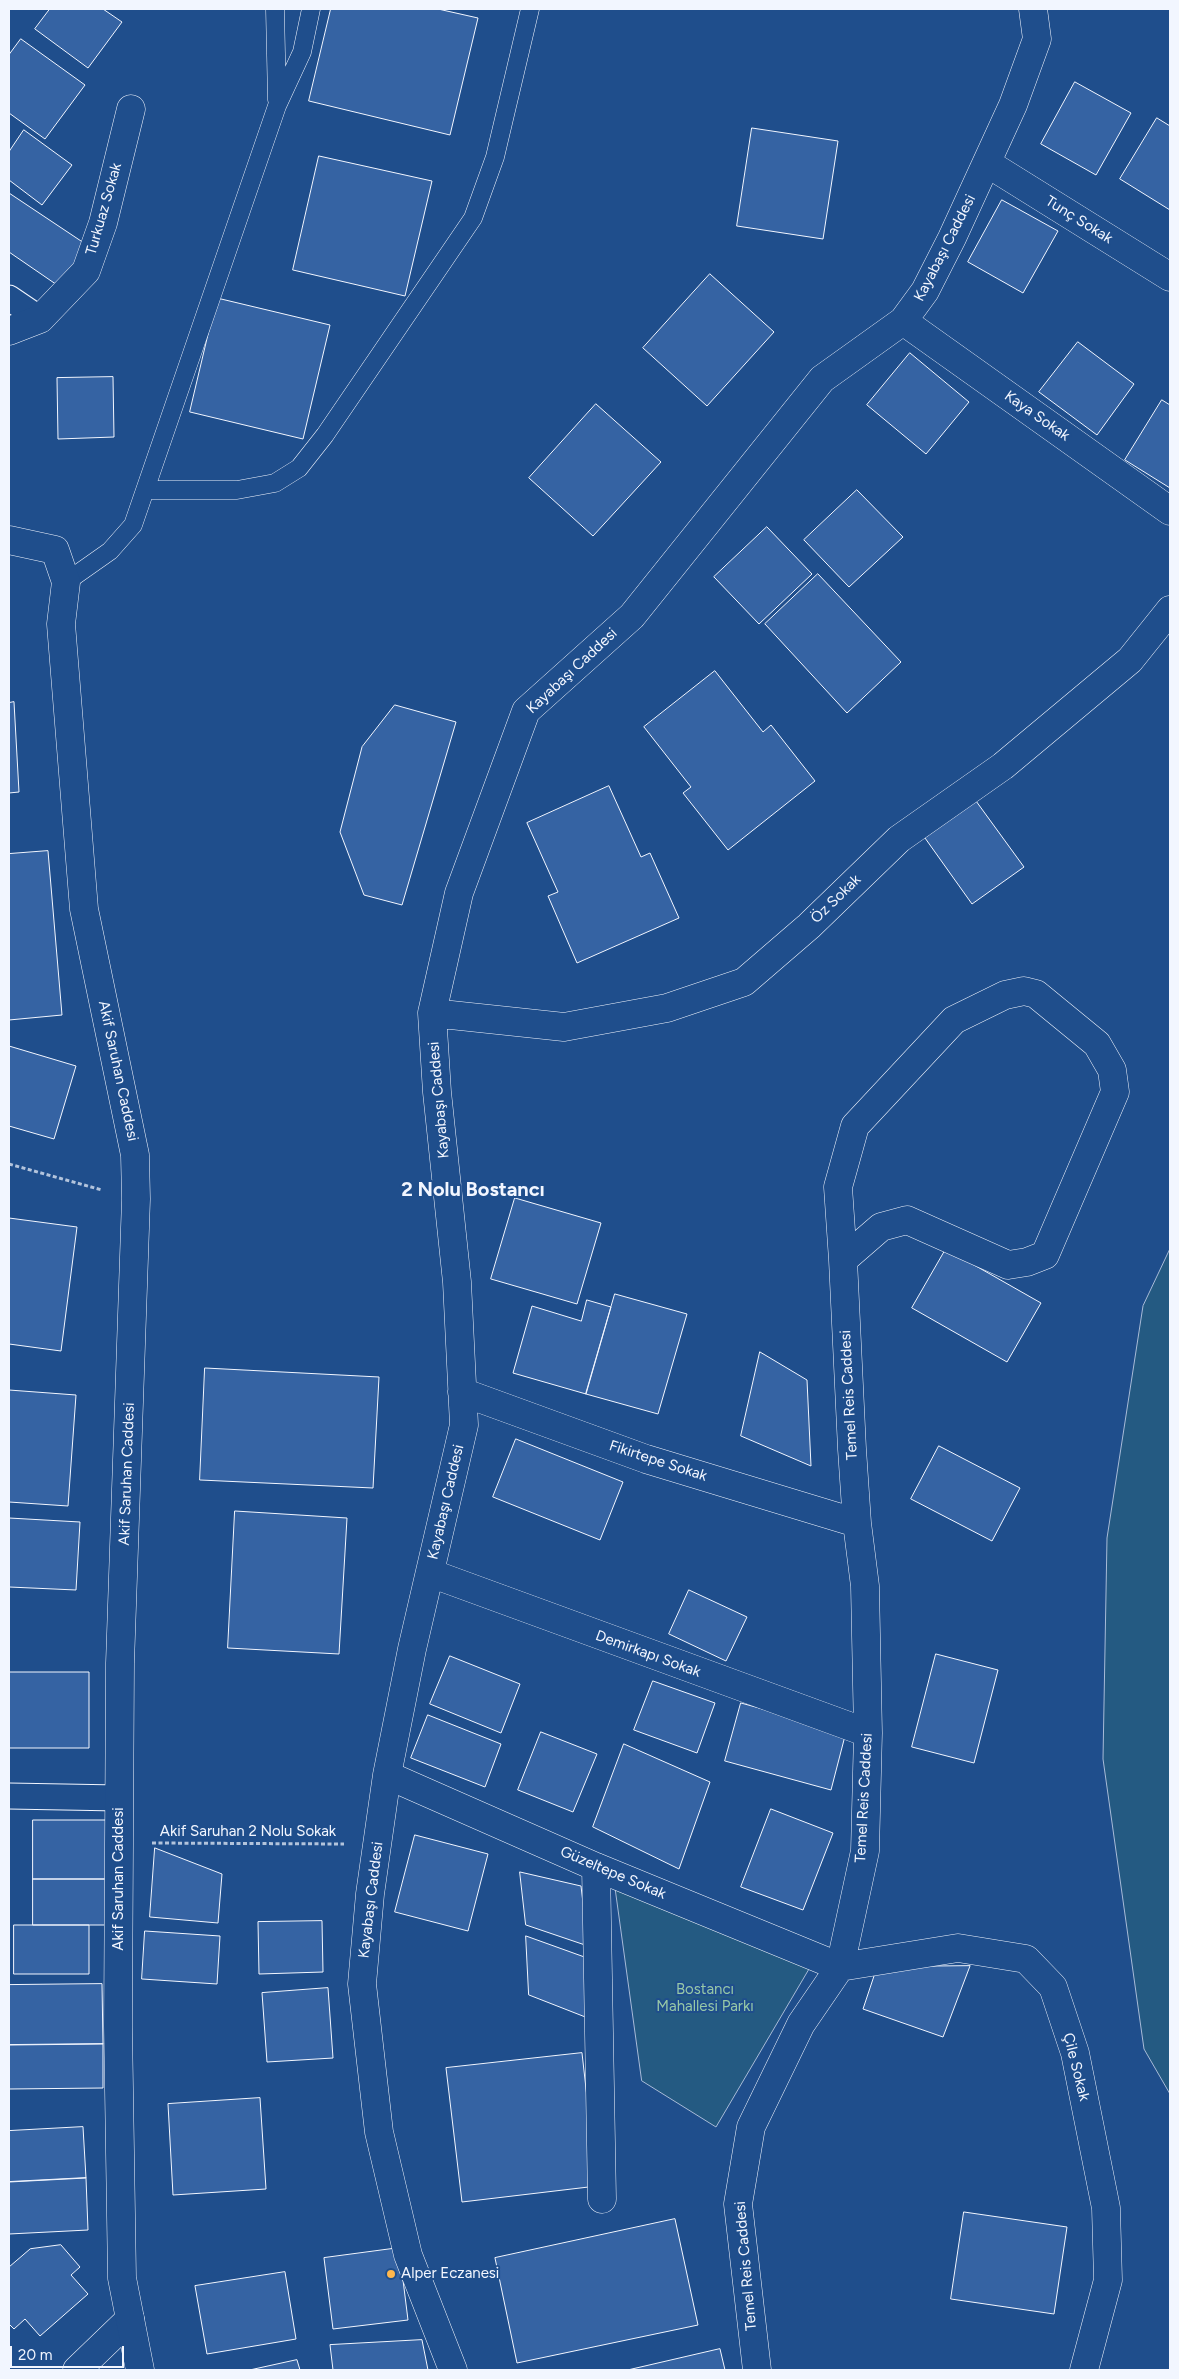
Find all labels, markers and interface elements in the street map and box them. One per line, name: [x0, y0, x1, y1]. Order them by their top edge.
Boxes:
street label: Turkuaz Sokak: [82, 161, 126, 257]
street label: Kayabaşı Caddesi: [910, 192, 980, 304]
street label: Tunç Sokak: [1042, 192, 1116, 248]
street label: Kaya Sokak: [1001, 387, 1073, 445]
street label: Kayabaşı Caddesi: [523, 624, 621, 718]
street label: Öz Sokak: [807, 871, 865, 927]
street label: Akif Saruhan Caddesi: [94, 999, 142, 1143]
street label: Kayabaşı Caddesi: [425, 1041, 453, 1159]
district label: 2 Nolu Bostancı: [401, 1178, 545, 1202]
street label: Temel Reis Caddesi: [837, 1330, 861, 1460]
street label: Akif Saruhan Caddesi: [116, 1402, 138, 1546]
street label: Fikirtepe Sokak: [607, 1437, 709, 1485]
street label: Kayabaşı Caddesi: [424, 1443, 468, 1561]
street label: Demirkapı Sokak: [593, 1627, 703, 1681]
street label: Temel Reis Caddesi: [852, 1733, 876, 1863]
street label: Akif Saruhan Caddesi: [110, 1807, 128, 1951]
street label: Akif Saruhan 2 Nolu Sokak: [160, 1823, 336, 1841]
street label: Kayabaşı Caddesi: [355, 1841, 387, 1959]
street label: Güzeltepe Sokak: [557, 1843, 669, 1903]
park label: Bostancı Mahallesi Parkı: [656, 1981, 754, 2016]
street label: Çile Sokak: [1059, 2031, 1093, 2103]
street label: Temel Reis Caddesi: [731, 2200, 761, 2332]
place label: Alper Eczanesi: [401, 2265, 499, 2283]
marker: Alper Eczanesi: [385, 2268, 397, 2280]
scale bar: [12, 2336, 126, 2368]
text: 20 m: [18, 2346, 52, 2364]

